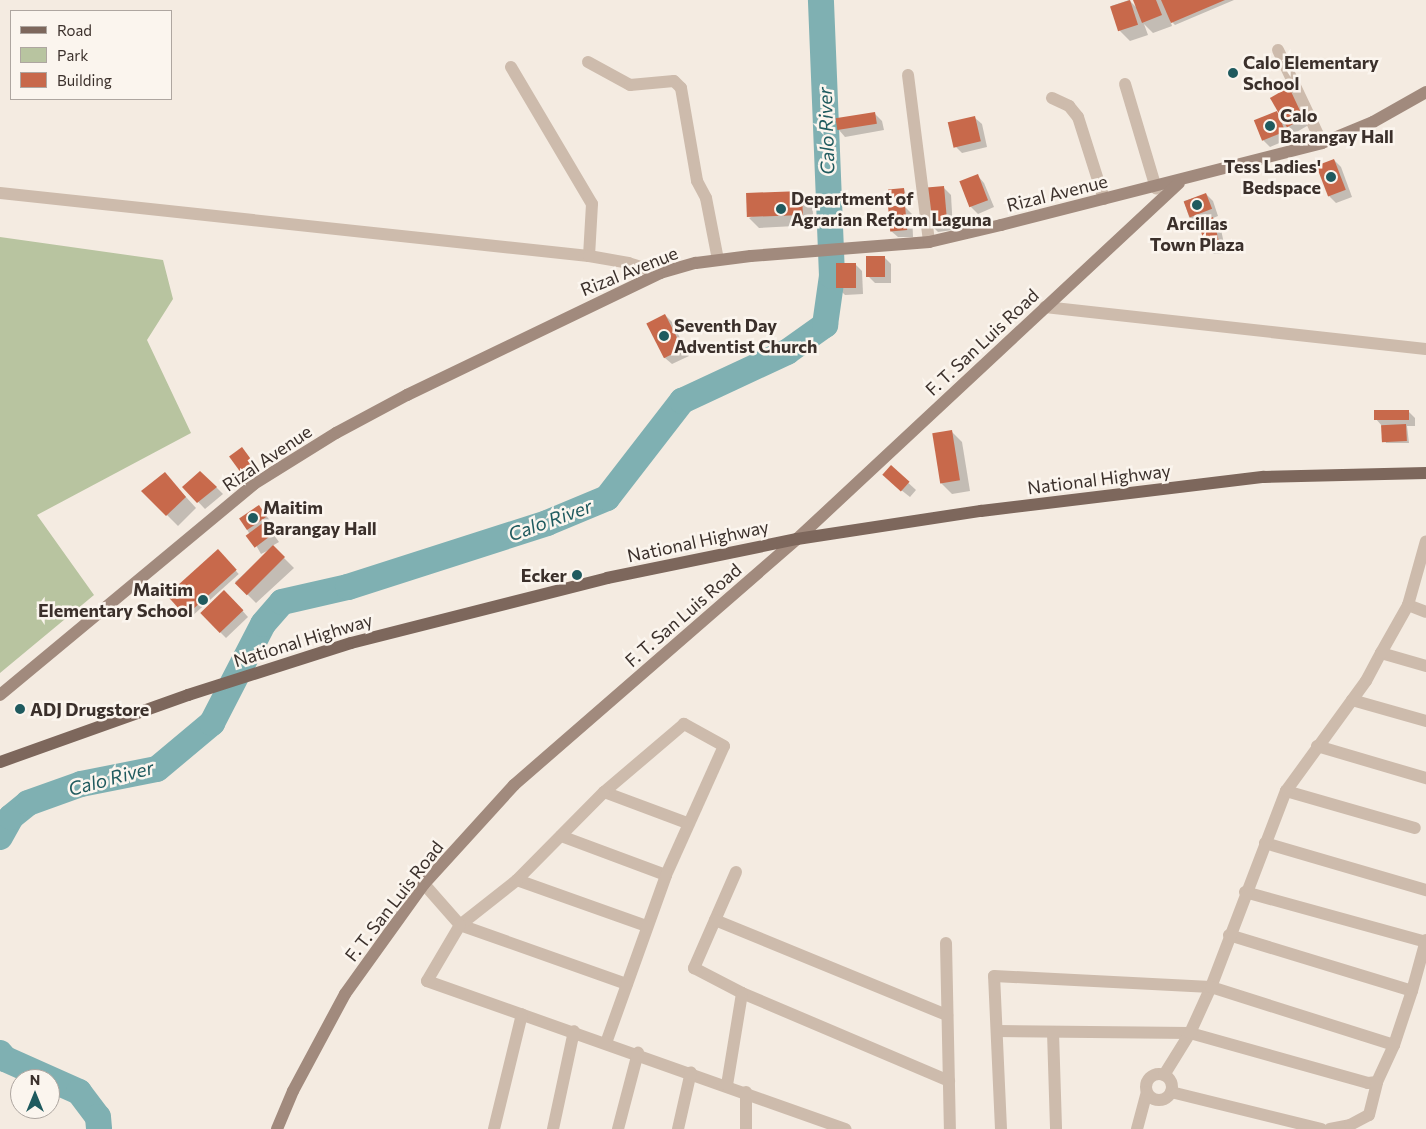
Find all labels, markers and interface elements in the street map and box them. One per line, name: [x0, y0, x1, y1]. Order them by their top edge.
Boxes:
legend: [10, 10, 172, 100]
text: Road: [57, 21, 92, 39]
text: Park: [57, 46, 88, 64]
place label: Calo Elementary School: [1243, 52, 1379, 94]
marker: Calo Elementary School: [1227, 67, 1239, 79]
text: Building: [57, 71, 112, 89]
water label: Calo River: [813, 87, 839, 175]
place label: Calo Barangay Hall: [1280, 105, 1394, 148]
marker: Calo Barangay Hall: [1264, 120, 1276, 132]
place label: Tess Ladies' Bedspace: [1224, 156, 1321, 198]
street label: Rizal Avenue: [1004, 170, 1110, 216]
marker: Tess Ladies' Bedspace: [1325, 171, 1337, 183]
place label: Department of Agrarian Reform Laguna: [791, 188, 991, 230]
marker: Arcillas Town Plaza: [1191, 199, 1203, 211]
marker: Department of Agrarian Reform Laguna: [775, 203, 787, 215]
place label: Arcillas Town Plaza: [1150, 213, 1244, 255]
street label: Rizal Avenue: [577, 242, 681, 300]
street label: F. T. San Luis Road: [921, 284, 1043, 400]
place label: Seventh Day Adventist Church: [674, 315, 818, 358]
marker: Seventh Day Adventist Church: [658, 330, 670, 342]
street label: Rizal Avenue: [218, 420, 316, 496]
street label: National Highway: [1026, 459, 1172, 499]
water label: Calo River: [505, 494, 595, 546]
place label: Maitim Barangay Hall: [263, 497, 377, 540]
marker: Maitim Barangay Hall: [247, 512, 259, 524]
street label: National Highway: [625, 515, 771, 567]
street label: F. T. San Luis Road: [621, 559, 745, 671]
place label: Ecker: [521, 564, 567, 586]
marker: Ecker: [571, 569, 583, 581]
place label: Maitim Elementary School: [38, 579, 193, 622]
marker: Maitim Elementary School: [197, 594, 209, 606]
street label: National Highway: [231, 609, 375, 671]
place label: ADJ Drugstore: [30, 698, 149, 720]
marker: ADJ Drugstore: [14, 703, 26, 715]
water label: Calo River: [66, 756, 156, 800]
street label: F. T. San Luis Road: [340, 837, 448, 965]
north arrow: [10, 1069, 60, 1119]
text: N: [30, 1071, 40, 1088]

